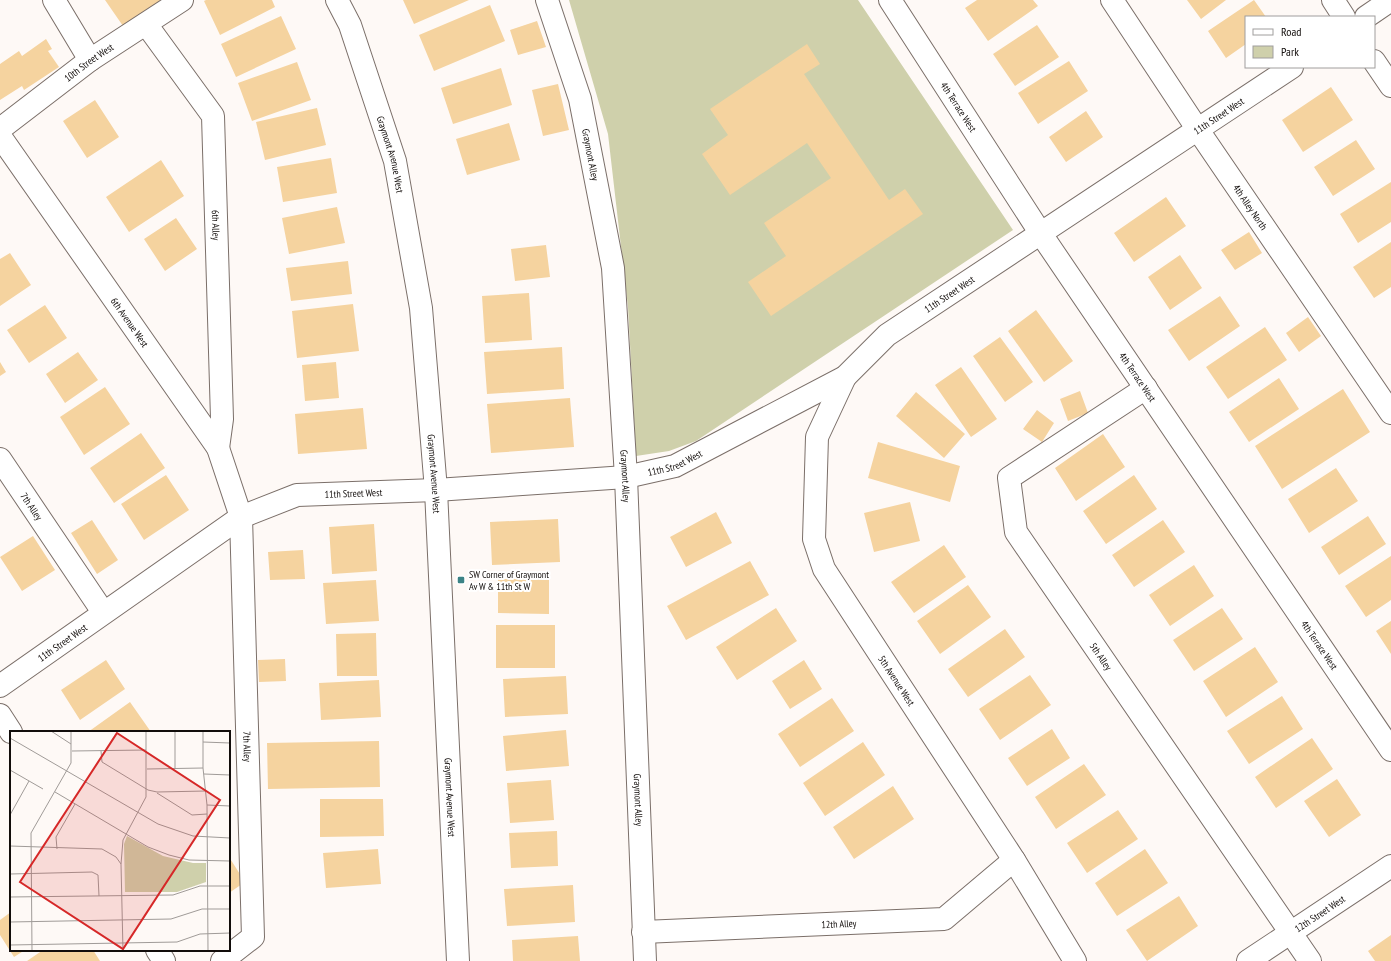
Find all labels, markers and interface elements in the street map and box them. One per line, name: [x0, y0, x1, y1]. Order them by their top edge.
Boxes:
legend: [1245, 16, 1375, 68]
text: Road: [1281, 24, 1301, 39]
street label: 10th Street West: [62, 40, 116, 85]
text: Park: [1281, 44, 1299, 59]
street label: 4th Terrace West: [938, 80, 979, 135]
street label: 11th Street West: [1191, 95, 1247, 137]
street label: Graymont Avenue West: [374, 114, 407, 194]
street label: Graymont Alley: [579, 128, 602, 182]
street label: 4th Alley North: [1230, 182, 1270, 233]
street label: 6th Alley: [209, 210, 223, 241]
street label: 11th Street West: [922, 273, 977, 316]
street label: 6th Avenue West: [108, 295, 152, 350]
street label: 4th Terrace West: [1116, 350, 1159, 404]
street label: Graymont Avenue West: [424, 434, 443, 514]
street label: 11th Street West: [646, 447, 705, 479]
street label: Graymont Alley: [617, 450, 633, 503]
street label: 11th Street West: [324, 486, 383, 501]
street label: 7th Alley: [17, 490, 45, 523]
place label: SW Corner of Graymont Av W & 11th St W: [469, 568, 549, 593]
marker: SW Corner of Graymont Av W & 11th St W: [456, 575, 466, 585]
street label: 4th Terrace West: [1298, 618, 1341, 673]
street label: 11th Street West: [35, 621, 90, 665]
street label: 5th Alley: [1087, 640, 1115, 673]
street label: 5th Avenue West: [875, 653, 918, 709]
inset map: [10, 731, 230, 951]
street label: 7th Alley: [240, 731, 254, 762]
street label: Graymont Avenue West: [442, 757, 458, 837]
street label: Graymont Alley: [631, 773, 646, 827]
street label: 12th Street West: [1292, 892, 1348, 935]
street label: 12th Alley: [821, 917, 857, 931]

